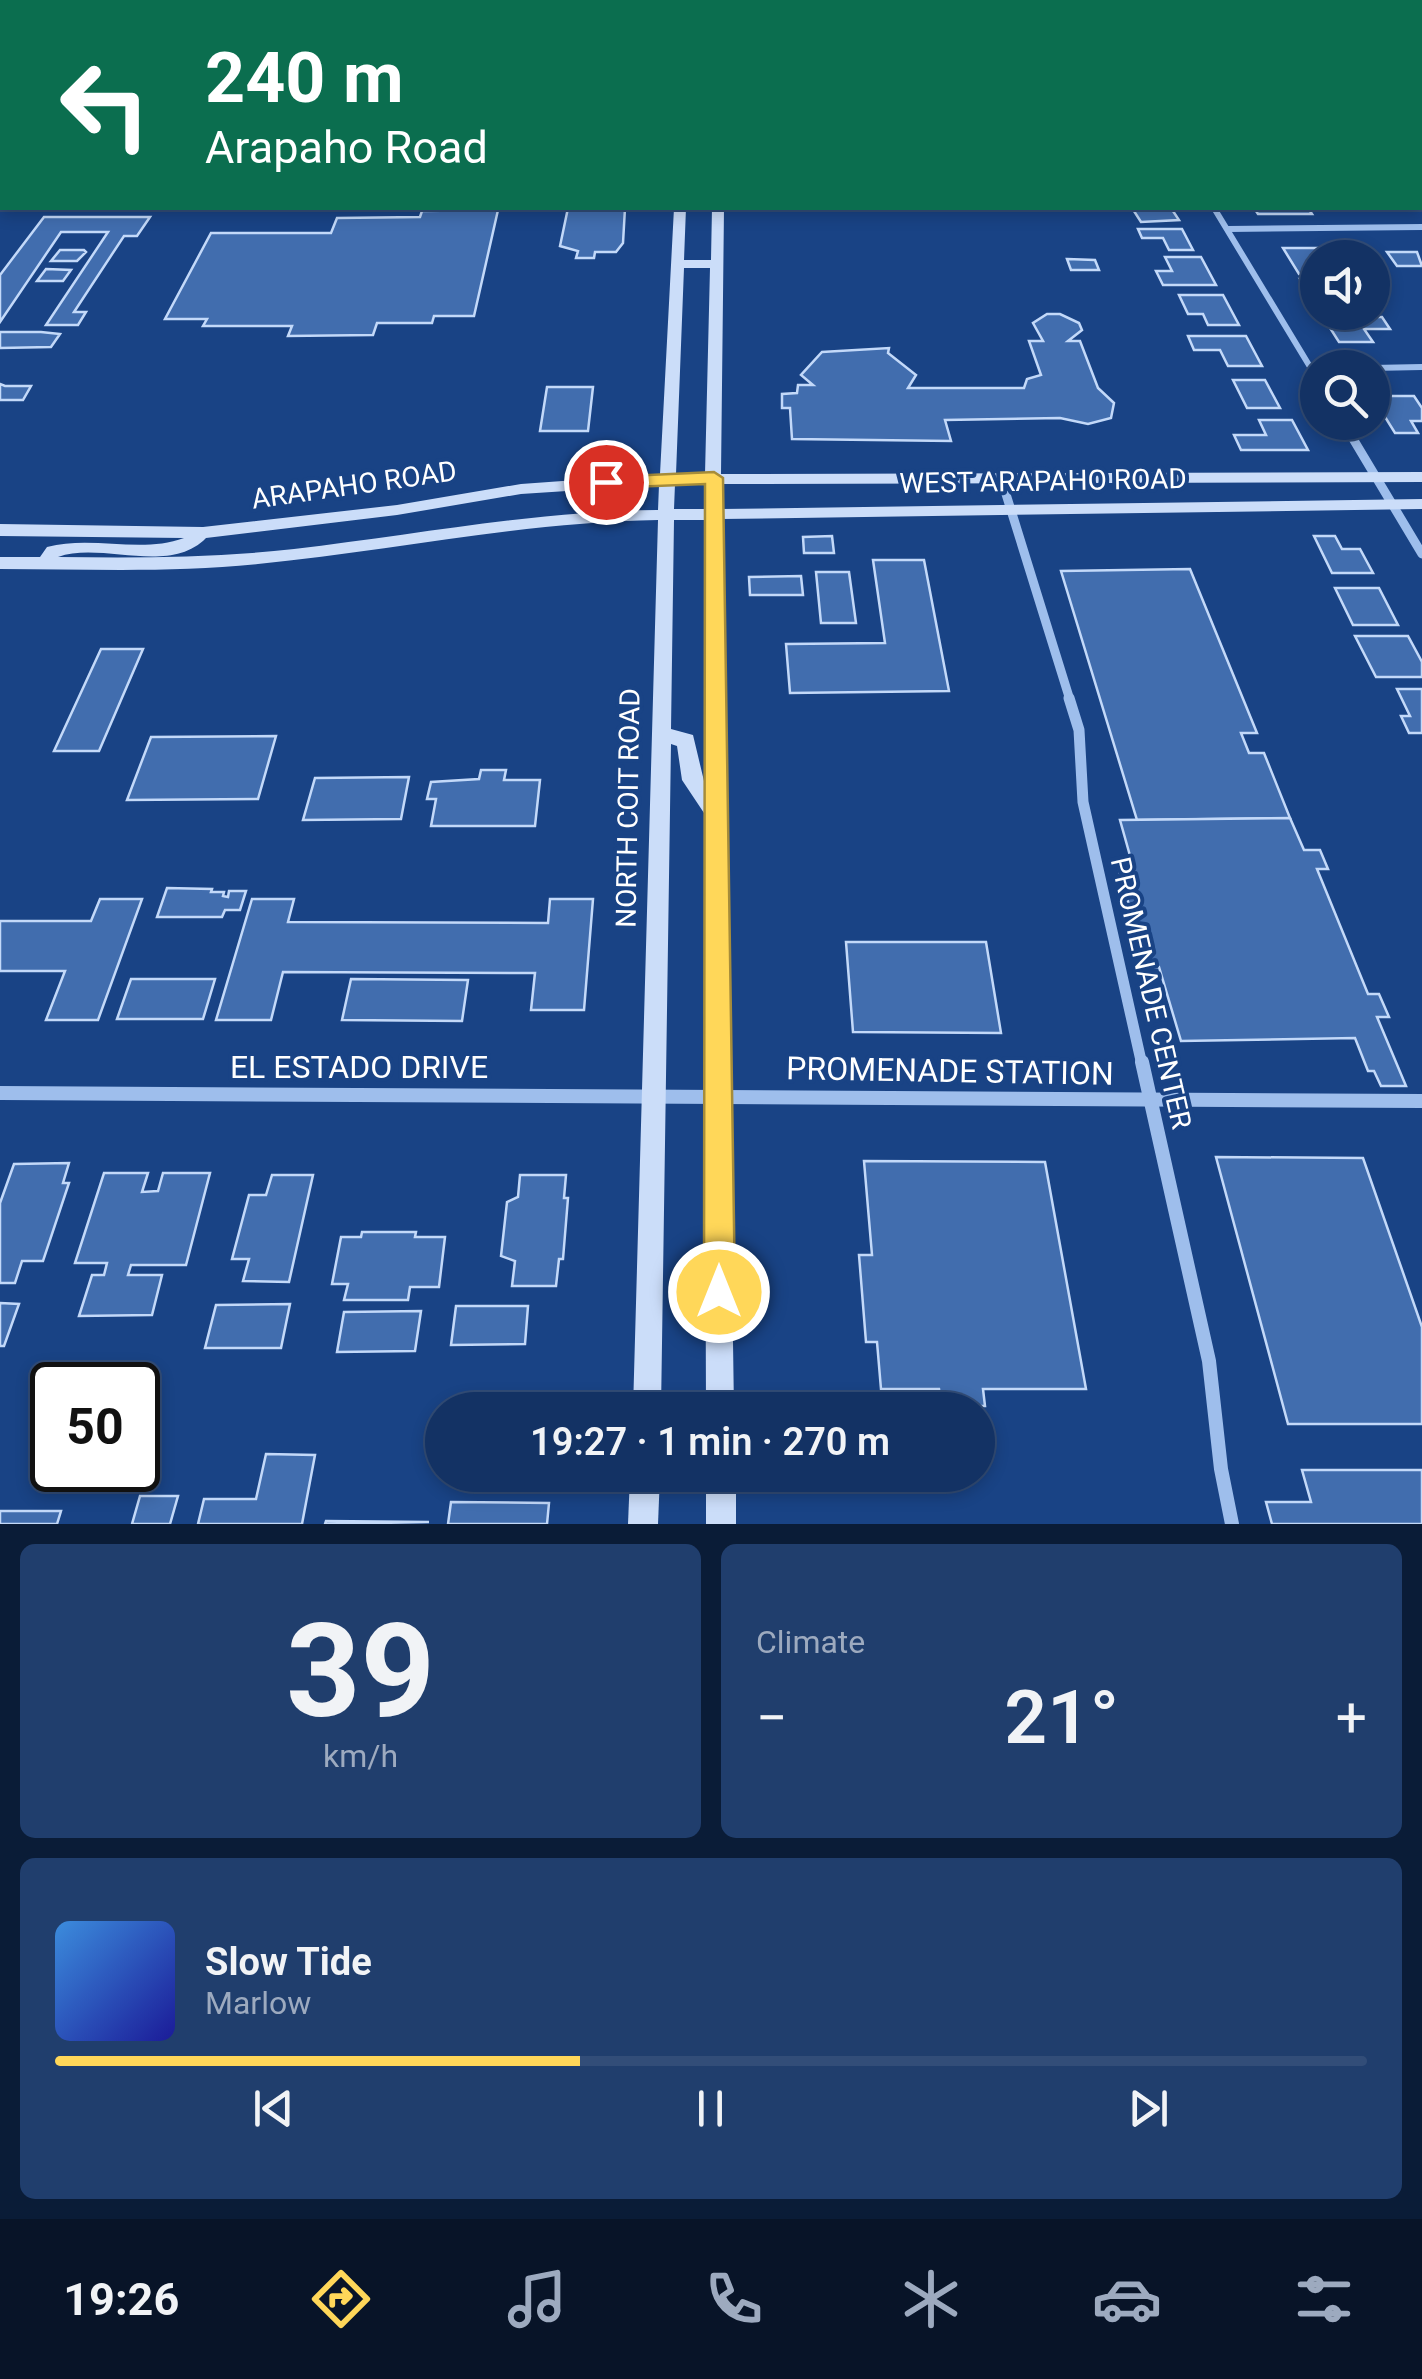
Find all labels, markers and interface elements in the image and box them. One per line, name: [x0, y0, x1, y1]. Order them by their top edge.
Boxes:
text: 240 m: [205, 37, 404, 119]
icon: left: [40, 40, 170, 170]
text: Arapaho Road: [205, 121, 488, 174]
map controls: [1300, 240, 1390, 440]
button: sound: [1300, 240, 1390, 330]
button: search: [1300, 350, 1390, 440]
pin: [564, 440, 649, 525]
street label: ARAPAHO ROAD: [249, 454, 459, 516]
icon: arrive: [579, 455, 634, 510]
street label: WEST ARAPAHO ROAD: [899, 462, 1187, 500]
street label: NORTH COIT ROAD: [609, 688, 647, 928]
street label: PROMENADE CENTER: [1104, 854, 1198, 1132]
street label: EL ESTADO DRIVE: [230, 1048, 488, 1086]
street label: PROMENADE STATION: [786, 1049, 1114, 1093]
position arrow: [667, 1240, 771, 1344]
speed limit sign: 50: [30, 1362, 160, 1492]
text: 19:27 · 1 min · 270 m: [530, 1420, 890, 1464]
text: 39: [286, 1595, 435, 1748]
text: Climate: [756, 1623, 865, 1661]
text: 21°: [1004, 1673, 1119, 1761]
text: −: [756, 1686, 787, 1750]
text: +: [1336, 1686, 1367, 1750]
text: km/h: [323, 1737, 398, 1775]
text: Slow Tide: [205, 1940, 372, 1984]
text: Marlow: [205, 1984, 311, 2022]
icon: previous: [246, 2081, 301, 2136]
icon: pause: [683, 2081, 738, 2136]
icon: next: [1121, 2081, 1176, 2136]
icon: directions: [306, 2264, 376, 2334]
icon: music: [502, 2264, 572, 2334]
icon: phone: [699, 2264, 769, 2334]
icon: climate: [896, 2264, 966, 2334]
icon: car: [1092, 2264, 1162, 2334]
icon: filters: [1289, 2264, 1359, 2334]
text: 19:26: [63, 2273, 179, 2326]

